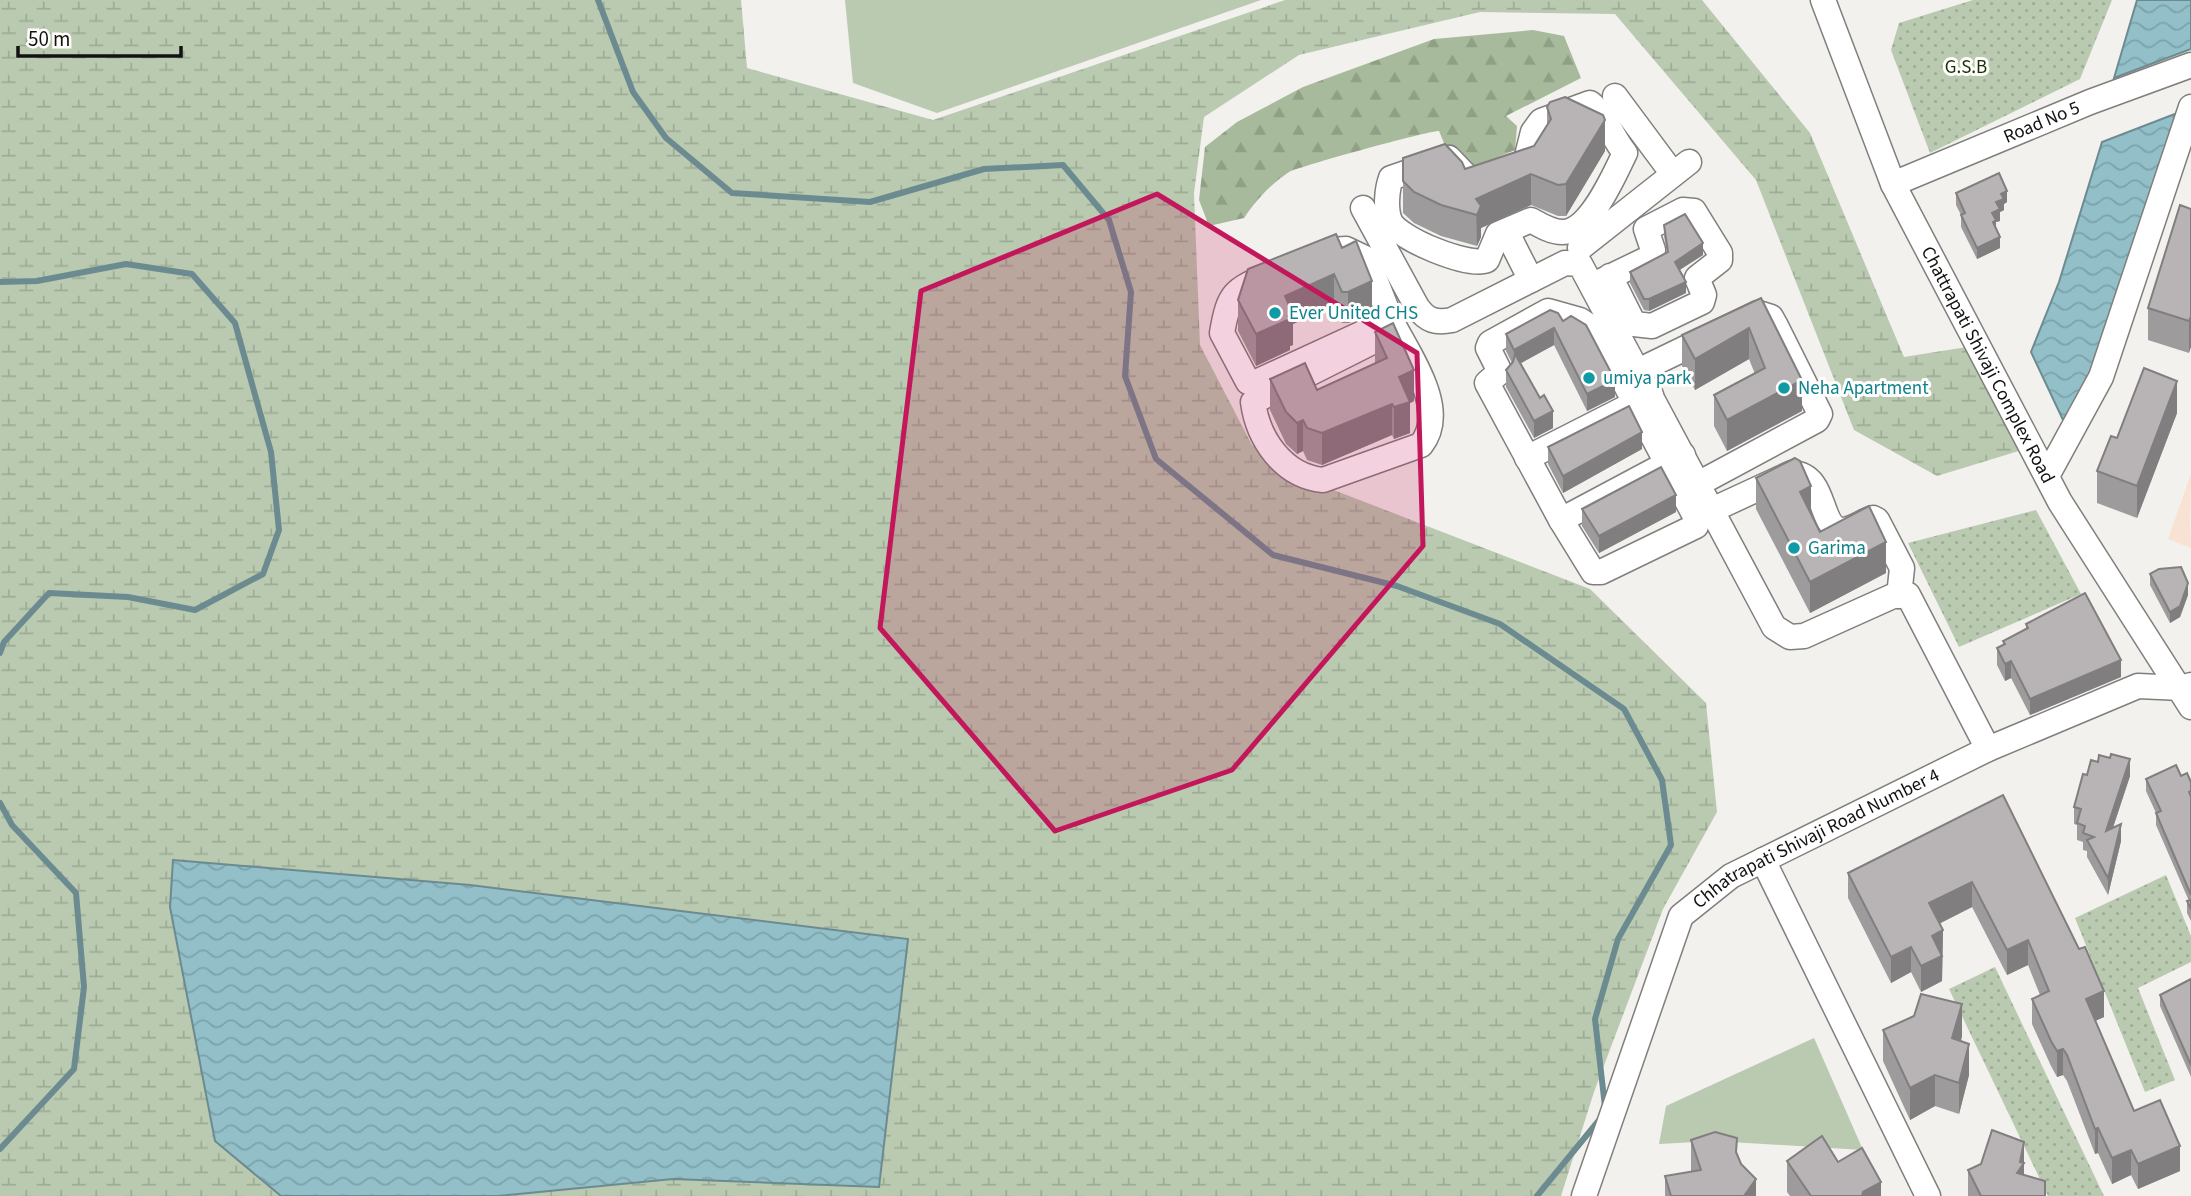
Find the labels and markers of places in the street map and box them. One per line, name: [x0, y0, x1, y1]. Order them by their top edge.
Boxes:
place label: Ever United CHS: [1289, 300, 1418, 327]
marker: Ever United CHS: [1267, 305, 1283, 321]
place label: umiya park: [1603, 365, 1692, 392]
marker: umiya park: [1581, 370, 1597, 386]
place label: Neha Apartment: [1798, 375, 1929, 402]
marker: Neha Apartment: [1776, 380, 1792, 396]
place label: Garima: [1808, 535, 1866, 562]
marker: Garima: [1786, 540, 1802, 556]

